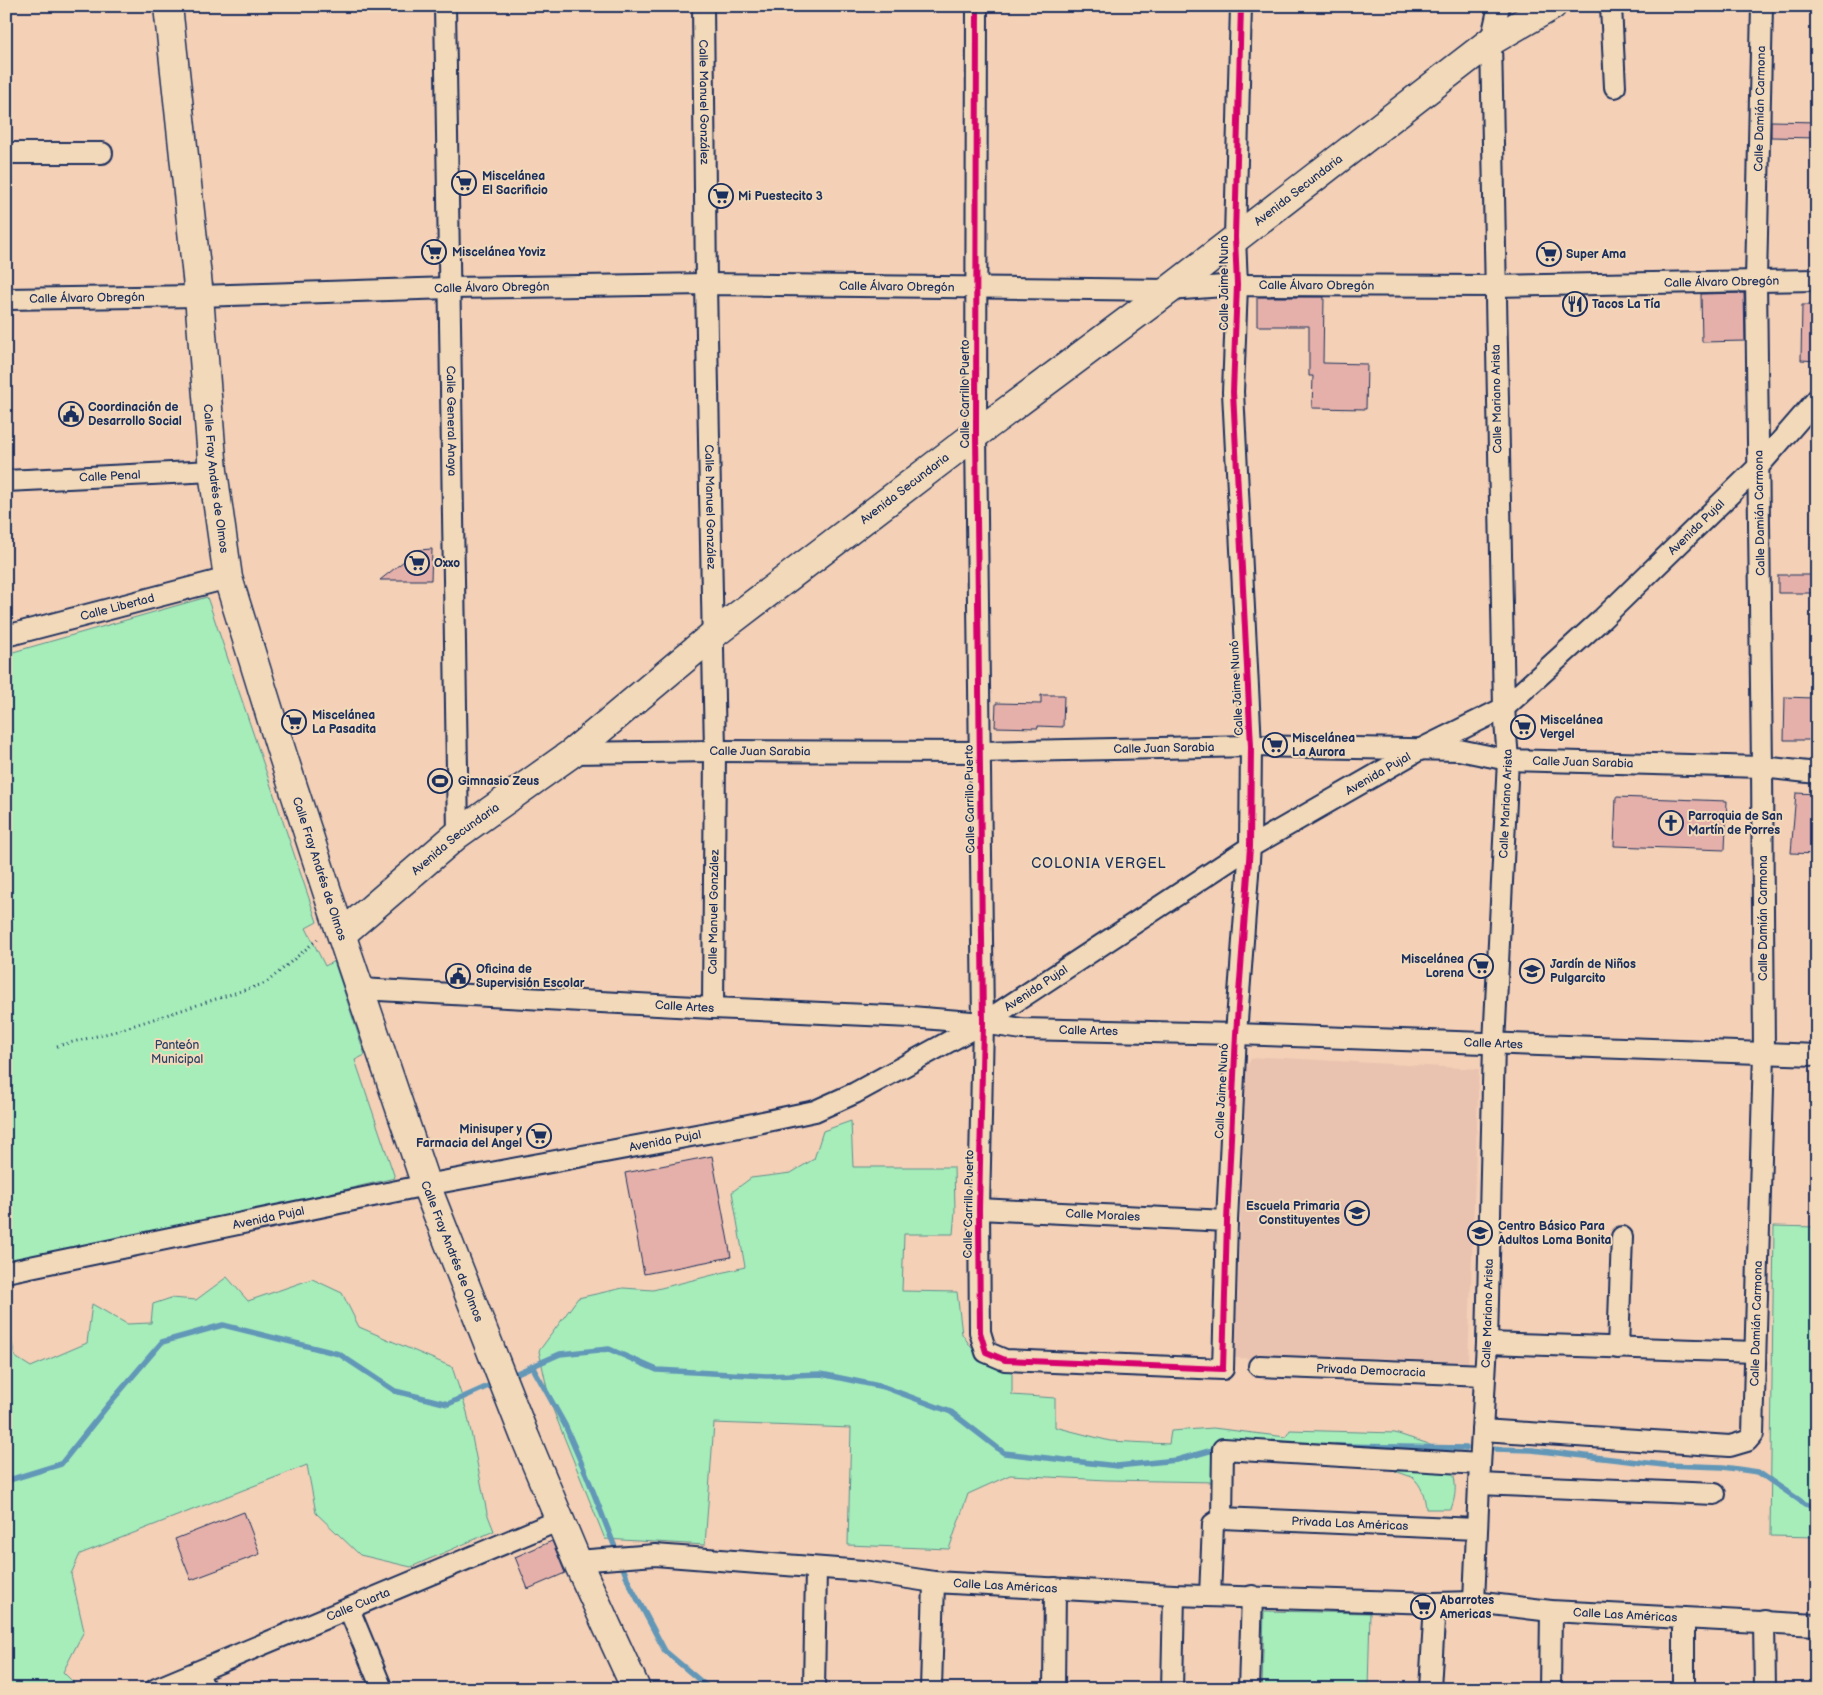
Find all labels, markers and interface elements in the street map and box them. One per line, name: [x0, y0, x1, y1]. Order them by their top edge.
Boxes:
street label: Calle Manuel González: [696, 39, 712, 165]
street label: Calle Damián Carmona: [1751, 45, 1769, 172]
street label: Avenida Secundaria: [1251, 151, 1346, 229]
place label: Miscelánea El Sacrificio: [482, 169, 548, 198]
supermarket icon: Miscelánea El Sacrificio: [451, 170, 477, 196]
supermarket icon: Mi Puestecito 3: [708, 183, 734, 209]
place label: Mi Puestecito 3: [738, 189, 823, 204]
street label: Calle Jaime Nunó: [1217, 235, 1232, 331]
supermarket icon: Miscelánea Yoviz: [421, 239, 447, 265]
supermarket icon: Super Ama: [1536, 241, 1562, 267]
place label: Miscelánea Yoviz: [452, 245, 546, 260]
place label: Super Ama: [1566, 247, 1626, 262]
street label: Calle Álvaro Obregón: [1664, 273, 1780, 290]
street label: Calle Álvaro Obregón: [1259, 276, 1375, 293]
street label: Calle Álvaro Obregón: [839, 277, 955, 295]
street label: Calle Álvaro Obregón: [434, 278, 550, 296]
street label: Calle Álvaro Obregón: [29, 289, 145, 306]
restaurant icon: Tacos La Tía: [1562, 291, 1588, 317]
place label: Tacos La Tía: [1592, 297, 1661, 312]
street label: Calle Carrillo Puerto: [958, 339, 973, 449]
street label: Calle Mariano Arista: [1489, 344, 1505, 454]
street label: Calle General Anaya: [443, 365, 460, 477]
place label: Coordinación de Desarrollo Social: [88, 400, 182, 429]
public building icon: Coordinación de Desarrollo Social: [58, 401, 84, 427]
street label: Calle Fray Andrés de Olmos: [200, 403, 232, 554]
street label: Calle Manuel González: [702, 444, 719, 570]
street label: Avenida Secundaria: [857, 450, 952, 527]
street label: Calle Damián Carmona: [1751, 450, 1769, 576]
street label: Calle Penal: [79, 467, 141, 485]
street label: Avenida Pujal: [1665, 496, 1728, 558]
supermarket icon: Oxxo: [404, 550, 430, 576]
place label: Oxxo: [434, 556, 460, 571]
street label: Calle Libertad: [79, 590, 156, 624]
street label: Calle Jaime Nunó: [1227, 640, 1247, 736]
place label: Miscelánea La Pasadita: [312, 708, 376, 737]
supermarket icon: Miscelánea La Pasadita: [281, 709, 307, 735]
place label: Miscelánea Vergel: [1540, 713, 1603, 742]
supermarket icon: Miscelánea Vergel: [1510, 714, 1536, 740]
place label: Miscelánea La Aurora: [1292, 731, 1355, 760]
supermarket icon: Miscelánea La Aurora: [1262, 732, 1288, 758]
street label: Calle Juan Sarabia: [1113, 739, 1215, 757]
street label: Calle Juan Sarabia: [709, 743, 811, 759]
street label: Calle Carrillo Puerto: [962, 744, 978, 854]
street label: Calle Mariano Arista: [1496, 748, 1516, 859]
street label: Avenida Pujal: [1343, 749, 1413, 798]
street label: Calle Juan Sarabia: [1532, 753, 1634, 771]
sports icon: Gimnasio Zeus: [427, 768, 453, 794]
place label: Gimnasio Zeus: [458, 774, 539, 789]
street label: Calle Fray Andrés de Olmos: [289, 795, 350, 942]
street label: Avenida Secundaria: [408, 799, 502, 878]
place label: Parroquia de San Martín de Porres: [1688, 809, 1783, 838]
church icon: Parroquia de San Martín de Porres: [1658, 810, 1684, 836]
street label: Calle Manuel González: [705, 849, 723, 975]
district label: COLONIA VERGEL: [1031, 855, 1167, 872]
street label: Calle Damián Carmona: [1756, 855, 1771, 981]
place label: Miscelánea Lorena: [1401, 952, 1464, 981]
supermarket icon: Miscelánea Lorena: [1468, 953, 1494, 979]
place label: Jardín de Niños Pulgarcito: [1550, 957, 1636, 986]
school or university icon: Jardín de Niños Pulgarcito: [1519, 958, 1545, 984]
place label: Oficina de Supervisión Escolar: [476, 962, 585, 991]
street label: Avenida Pujal: [1001, 962, 1070, 1014]
public building icon: Oficina de Supervisión Escolar: [445, 963, 471, 989]
street label: Calle Artes: [655, 997, 715, 1016]
street label: Calle Artes: [1059, 1022, 1118, 1039]
street label: Calle Artes: [1463, 1035, 1523, 1052]
park label: Panteón Municipal: [151, 1038, 203, 1067]
street label: Calle Jaime Nunó: [1212, 1043, 1232, 1139]
place label: Minisuper y Farmacia del Angel: [416, 1122, 522, 1151]
supermarket icon: Minisuper y Farmacia del Angel: [526, 1123, 552, 1149]
street label: Avenida Pujal: [628, 1127, 702, 1155]
street label: Calle Carrillo Puerto: [961, 1149, 977, 1259]
street label: Calle Fray Andrés de Olmos: [418, 1179, 487, 1324]
place label: Escuela Primaria Constituyentes: [1246, 1199, 1340, 1228]
school or university icon: Escuela Primaria Constituyentes: [1344, 1200, 1370, 1226]
street label: Avenida Pujal: [231, 1203, 306, 1232]
street label: Calle Morales: [1065, 1206, 1141, 1224]
place label: Centro Básico Para Adultos Loma Bonita: [1497, 1219, 1612, 1248]
school or university icon: Centro Básico Para Adultos Loma Bonita: [1467, 1220, 1493, 1246]
street label: Calle Mariano Arista: [1478, 1258, 1496, 1368]
street label: Calle Damián Carmona: [1747, 1260, 1766, 1387]
street label: Privada Democracia: [1316, 1361, 1426, 1380]
street label: Privada Las Américas: [1291, 1514, 1409, 1534]
street label: Calle Las Américas: [953, 1576, 1058, 1596]
street label: Calle Cuarta: [324, 1584, 392, 1624]
place label: Abarrotes Americas: [1439, 1593, 1494, 1622]
supermarket icon: Abarrotes Americas: [1410, 1594, 1436, 1620]
street label: Calle Las Américas: [1573, 1605, 1678, 1625]

